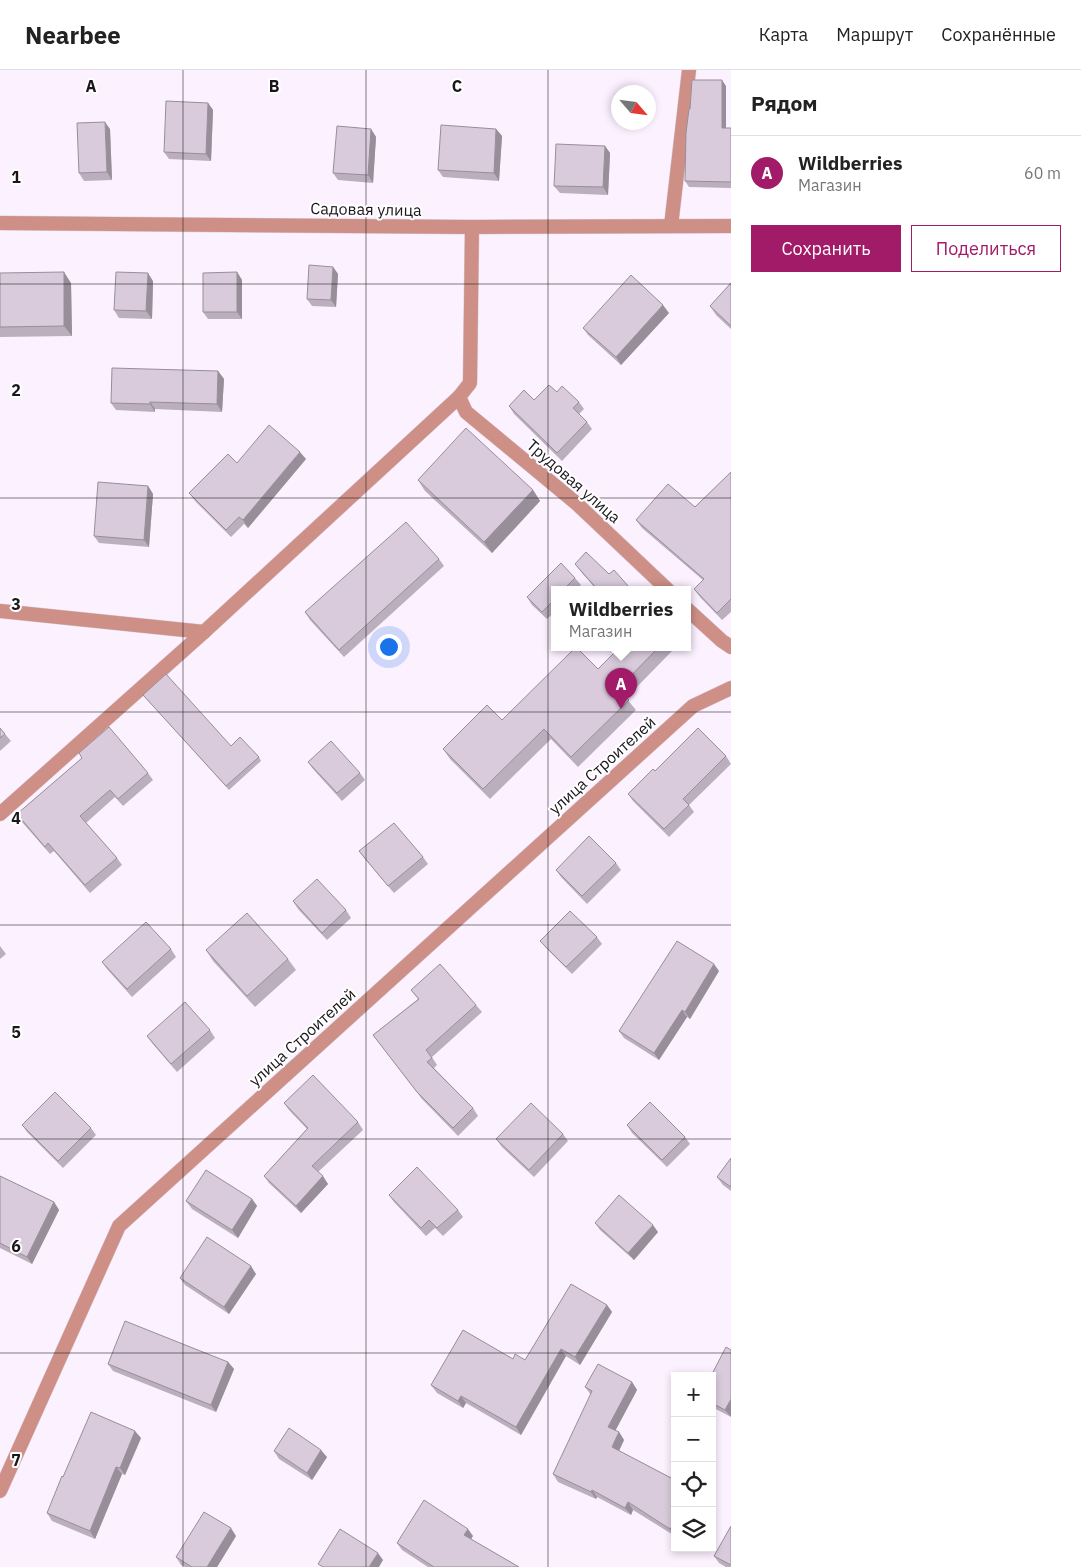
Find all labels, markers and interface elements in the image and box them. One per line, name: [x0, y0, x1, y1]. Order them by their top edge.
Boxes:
text: Nearbee: [25, 19, 121, 51]
text: Карта: [759, 23, 808, 46]
text: Маршрут: [836, 23, 913, 46]
text: Сохранённые: [941, 23, 1056, 46]
text: A: [86, 76, 97, 96]
text: B: [269, 76, 280, 96]
text: C: [452, 76, 462, 96]
north arrow: [611, 85, 656, 130]
text: Рядом: [751, 89, 818, 117]
text: Wildberries: [798, 151, 903, 175]
text: A: [762, 163, 772, 183]
text: 60 m: [1024, 163, 1061, 183]
text: 1: [11, 167, 21, 187]
text: Магазин: [798, 175, 862, 195]
street label: Садовая улица: [310, 198, 422, 220]
button: Сохранить: [751, 225, 901, 272]
button: Поделиться: [911, 225, 1061, 272]
text: 2: [11, 380, 21, 400]
street label: Трудовая улица: [523, 435, 625, 528]
popup: [551, 586, 691, 651]
text: 3: [11, 594, 21, 614]
text: Wildberries: [569, 597, 673, 621]
text: Магазин: [569, 621, 632, 641]
your location: [376, 634, 402, 660]
pin: A: [605, 668, 637, 709]
street label: улица Строителей: [545, 712, 659, 818]
text: 4: [11, 808, 21, 828]
street label: улица Строителей: [245, 984, 359, 1090]
text: 5: [11, 1022, 21, 1042]
text: 6: [11, 1236, 21, 1256]
map controls: [671, 1372, 716, 1552]
button: +: [671, 1372, 716, 1417]
button: −: [671, 1417, 716, 1462]
text: 7: [11, 1450, 21, 1470]
button: locate: [671, 1462, 716, 1507]
button: layers: [671, 1507, 716, 1552]

